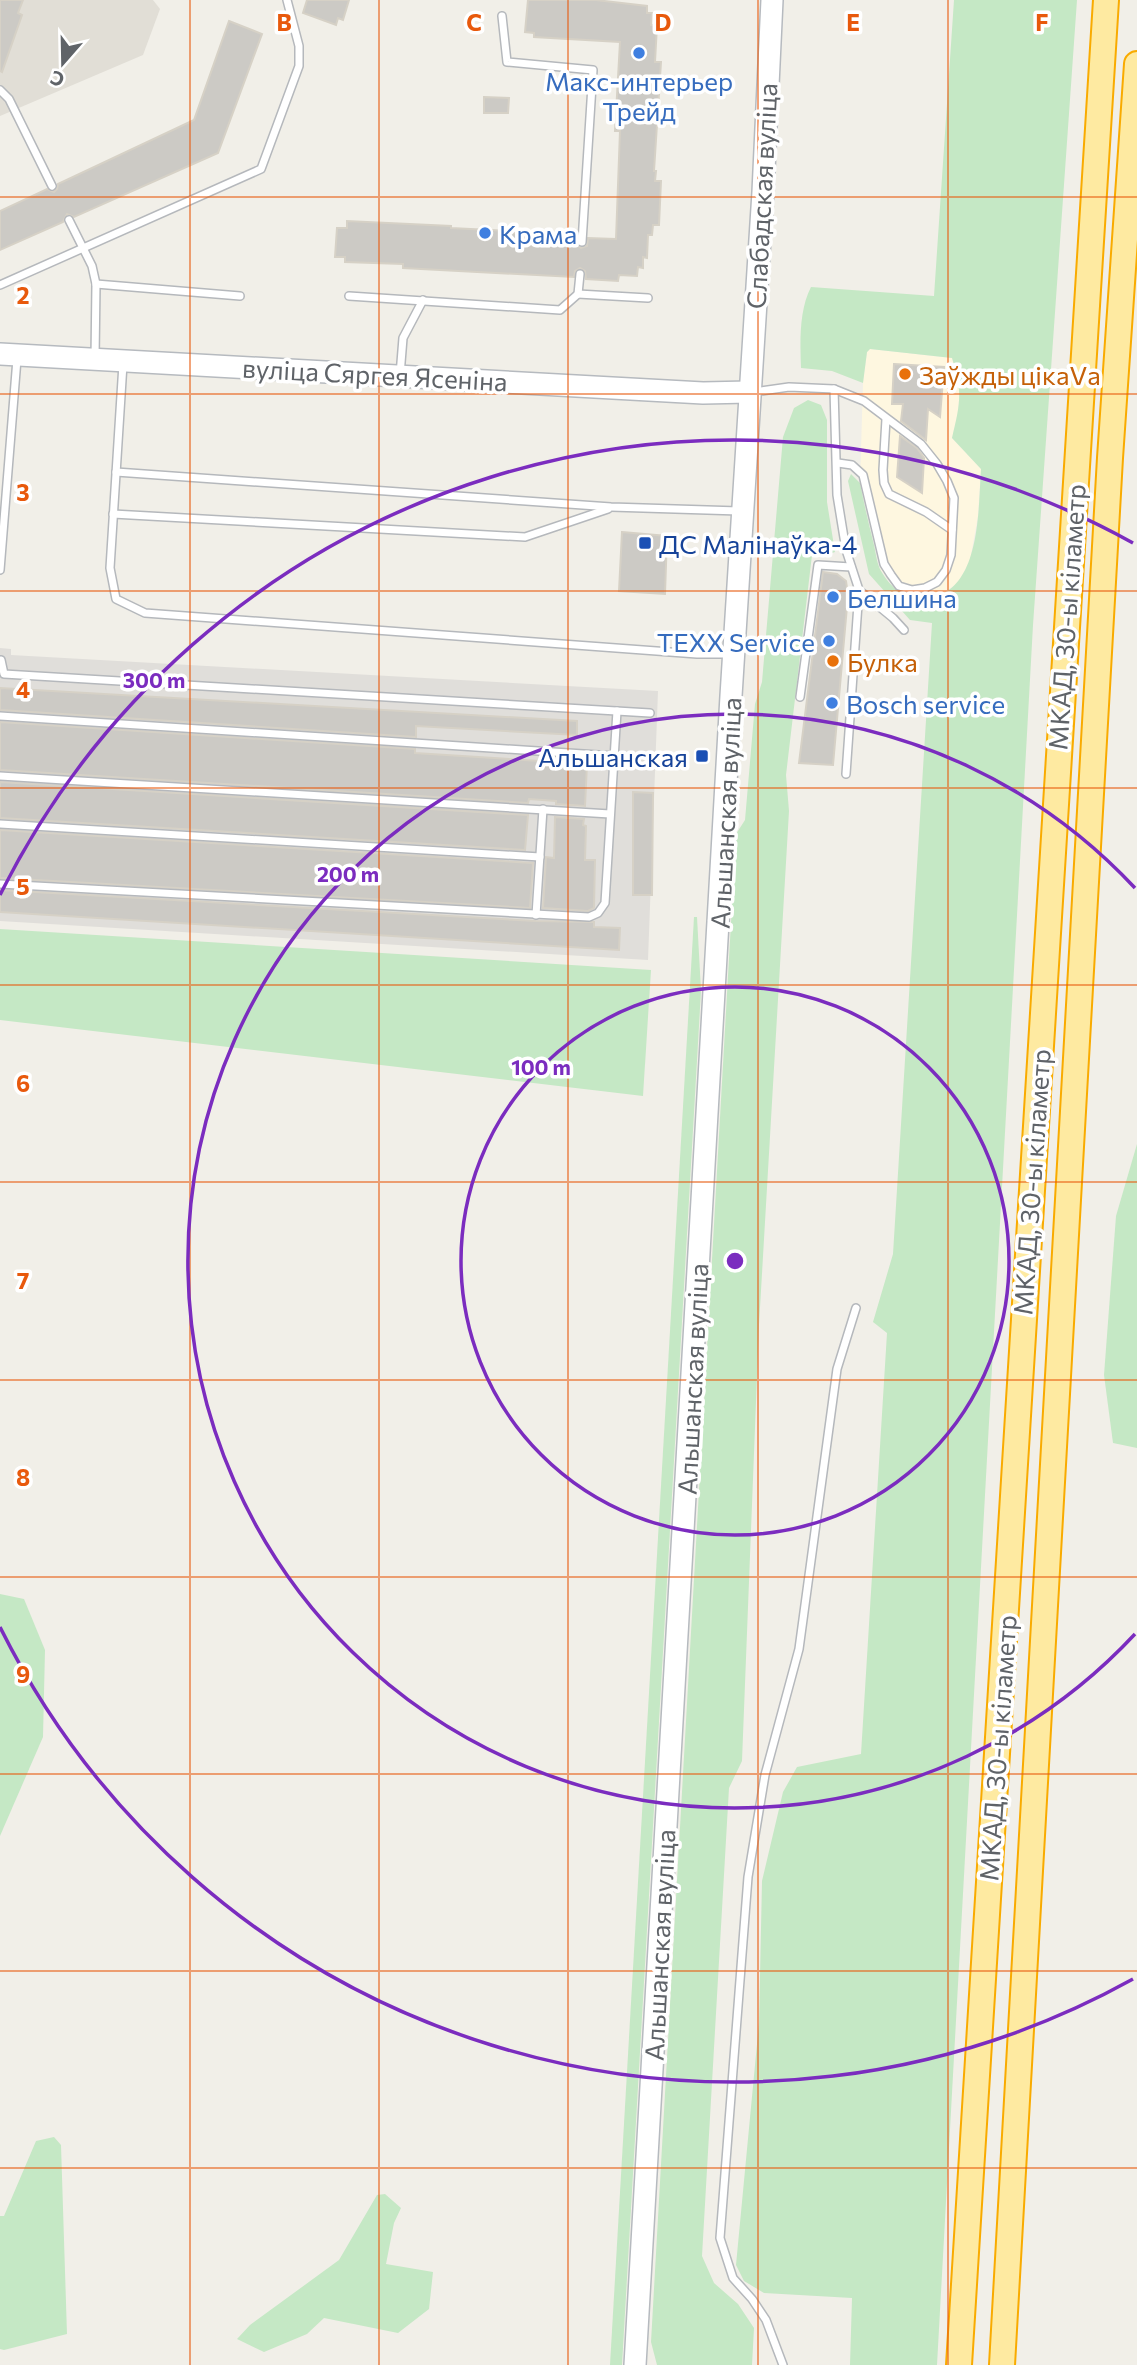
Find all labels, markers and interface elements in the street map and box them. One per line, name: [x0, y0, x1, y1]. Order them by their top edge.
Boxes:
text: B: [276, 8, 292, 36]
text: C: [466, 8, 482, 36]
text: D: [655, 8, 672, 36]
text: E: [846, 8, 860, 36]
text: F: [1035, 8, 1049, 36]
north arrow: [28, 28, 98, 98]
marker: Макс-интерьер Трейд: [631, 45, 647, 61]
place label: Макс-интерьер Трейд: [545, 65, 733, 126]
text: С: [47, 66, 67, 92]
street label: Слабадская вуліца: [740, 82, 782, 310]
place label: Крама: [499, 218, 577, 249]
marker: Крама: [477, 225, 493, 241]
text: 2: [16, 281, 30, 309]
street label: вуліца Сяргея Ясеніна: [242, 352, 508, 396]
place label: Заўжды цікаVа: [919, 359, 1101, 390]
marker: Заўжды цікаVа: [897, 366, 913, 382]
text: 3: [16, 478, 30, 506]
street label: МКАД, 30-ы кіламетр: [1041, 483, 1091, 751]
place label: ДС Малінаўка-4: [659, 528, 857, 559]
marker: ДС Малінаўка-4: [637, 535, 653, 551]
place label: Белшина: [847, 582, 957, 613]
marker: Белшина: [825, 589, 841, 605]
place label: TEXX Service: [657, 626, 815, 657]
marker: TEXX Service: [821, 633, 837, 649]
place label: Булка: [847, 646, 918, 677]
marker: Булка: [825, 653, 841, 669]
text: 300 m: [123, 667, 185, 692]
text: 4: [16, 675, 30, 703]
place label: Bosch service: [846, 688, 1005, 719]
marker: Bosch service: [824, 695, 840, 711]
street label: Альшанская вуліца: [703, 696, 747, 930]
place label: Альшанская: [538, 741, 688, 772]
marker: Альшанская: [694, 748, 710, 764]
text: 200 m: [317, 861, 379, 886]
text: 5: [16, 872, 30, 900]
street label: МКАД, 30-ы кіламетр: [1006, 1048, 1056, 1316]
text: 100 m: [511, 1054, 571, 1079]
text: 6: [16, 1069, 30, 1097]
centre of rings: [723, 1249, 747, 1273]
street label: Альшанская вуліца: [670, 1262, 714, 1496]
text: 7: [17, 1266, 29, 1294]
text: 8: [16, 1463, 30, 1491]
street label: МКАД, 30-ы кіламетр: [972, 1614, 1022, 1882]
text: 9: [16, 1660, 30, 1688]
street label: Альшанская вуліца: [637, 1828, 681, 2062]

